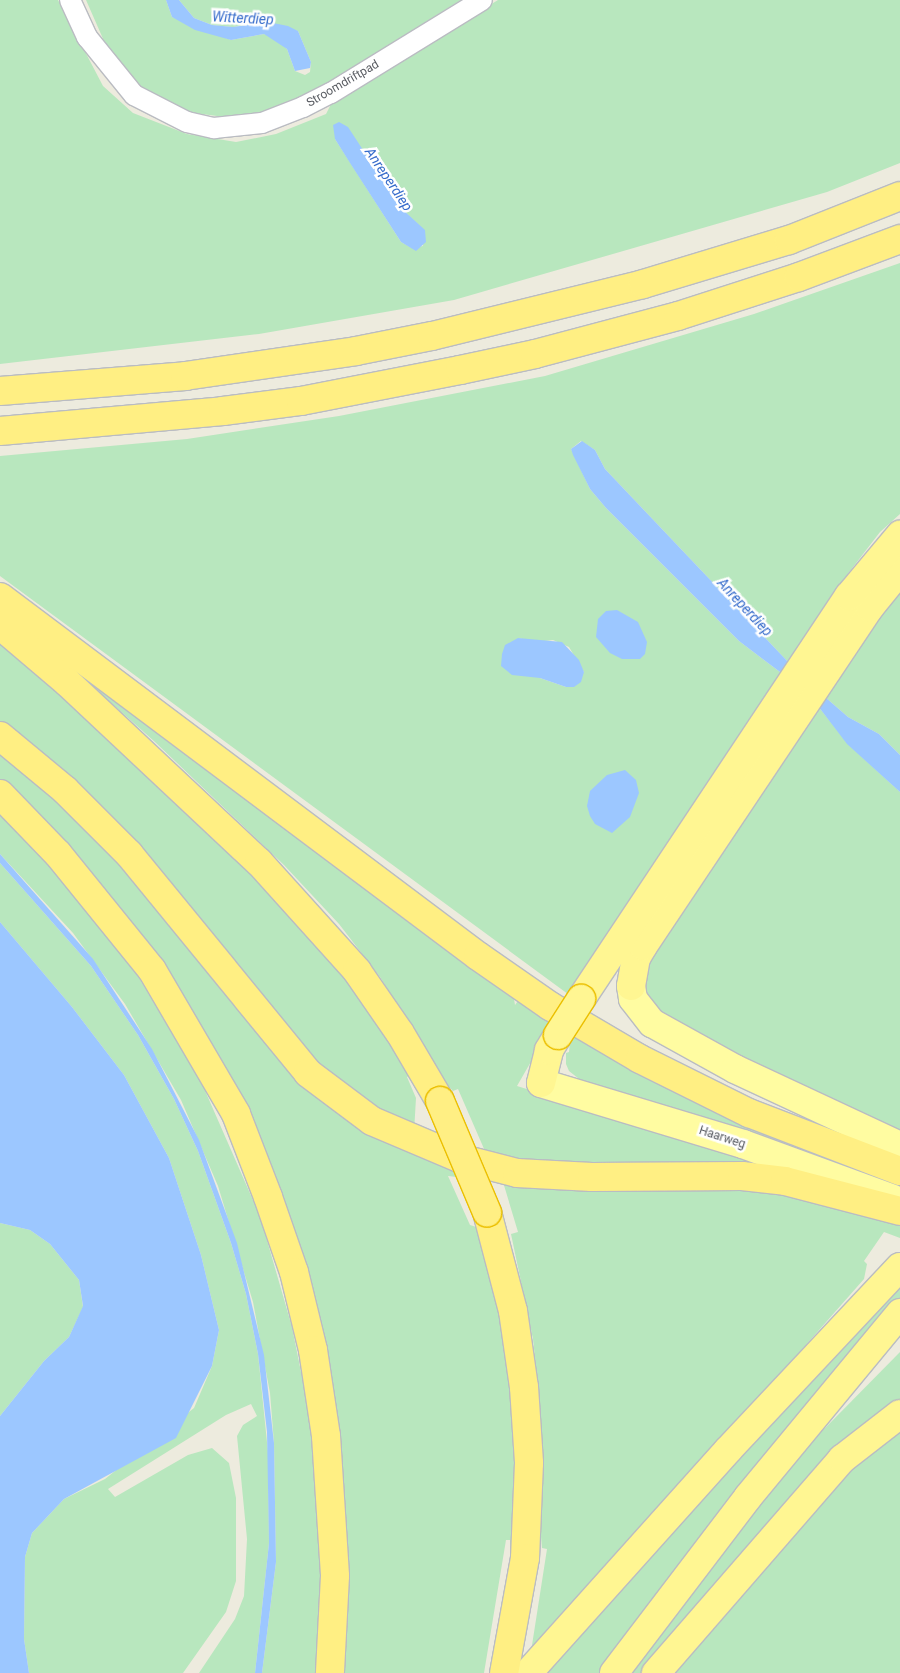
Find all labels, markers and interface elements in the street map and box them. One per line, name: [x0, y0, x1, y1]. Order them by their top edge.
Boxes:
water label: Witterdiep: [212, 8, 274, 28]
street label: Stroomdriftpad: [304, 57, 382, 111]
water label: Anreperdiep: [362, 144, 416, 214]
water label: Anreperdiep: [714, 575, 776, 639]
street label: Haarweg: [697, 1124, 747, 1152]

